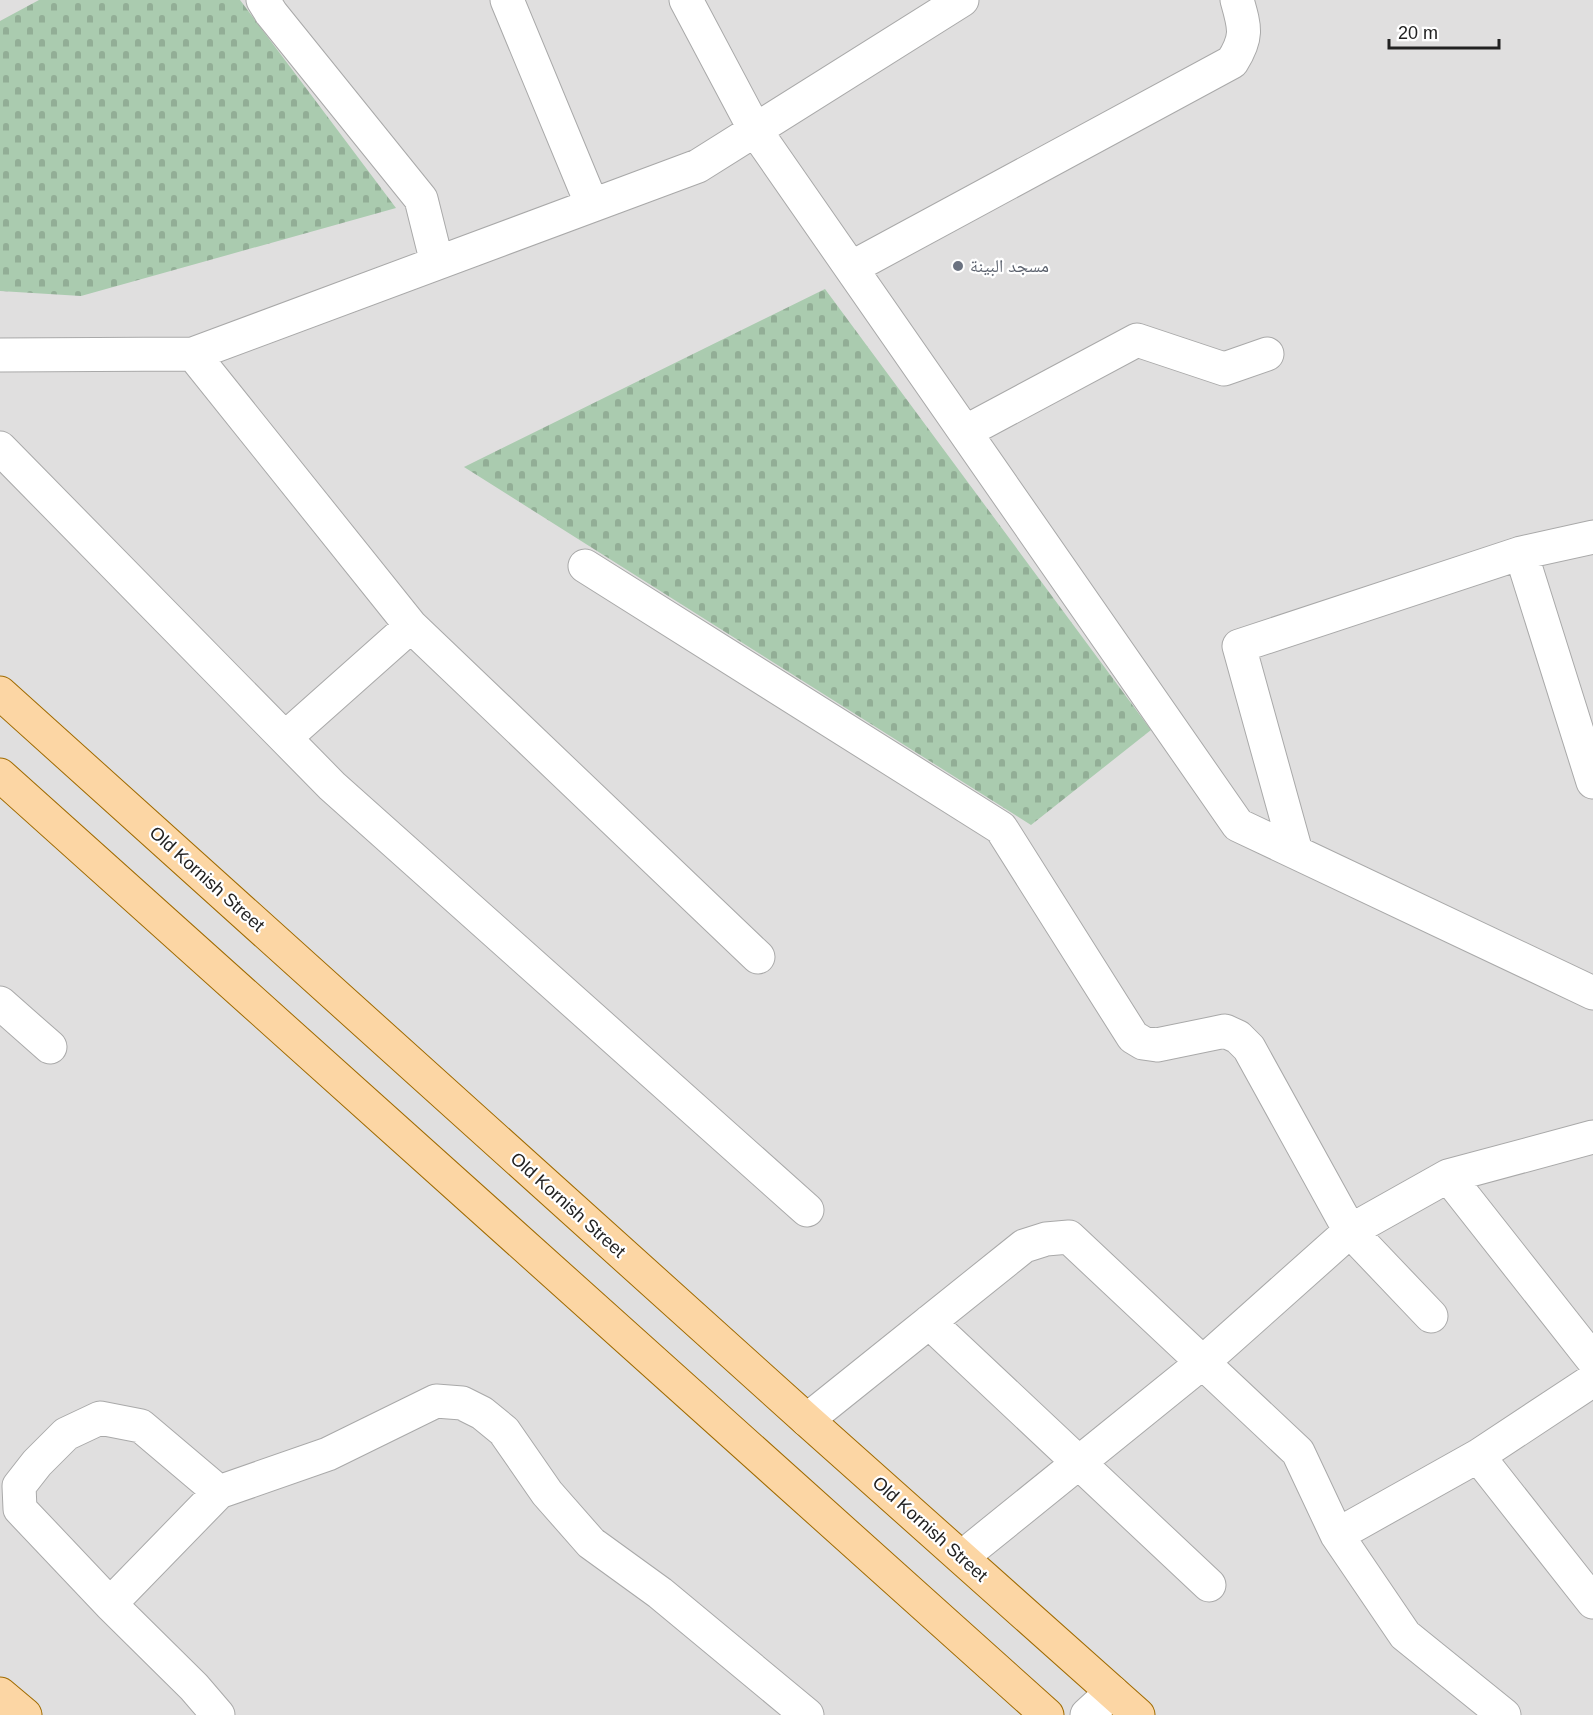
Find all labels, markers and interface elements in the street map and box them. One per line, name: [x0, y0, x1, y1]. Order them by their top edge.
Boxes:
scale bar: [1389, 12, 1498, 50]
text: 20 m: [1398, 23, 1438, 43]
place label: مسجد البينة: [970, 256, 1049, 277]
marker: مسجد البينة: [951, 259, 965, 273]
street label: Old Kornish Street: [146, 822, 268, 936]
street label: Old Kornish Street: [507, 1148, 629, 1262]
street label: Old Kornish Street: [869, 1472, 991, 1586]

